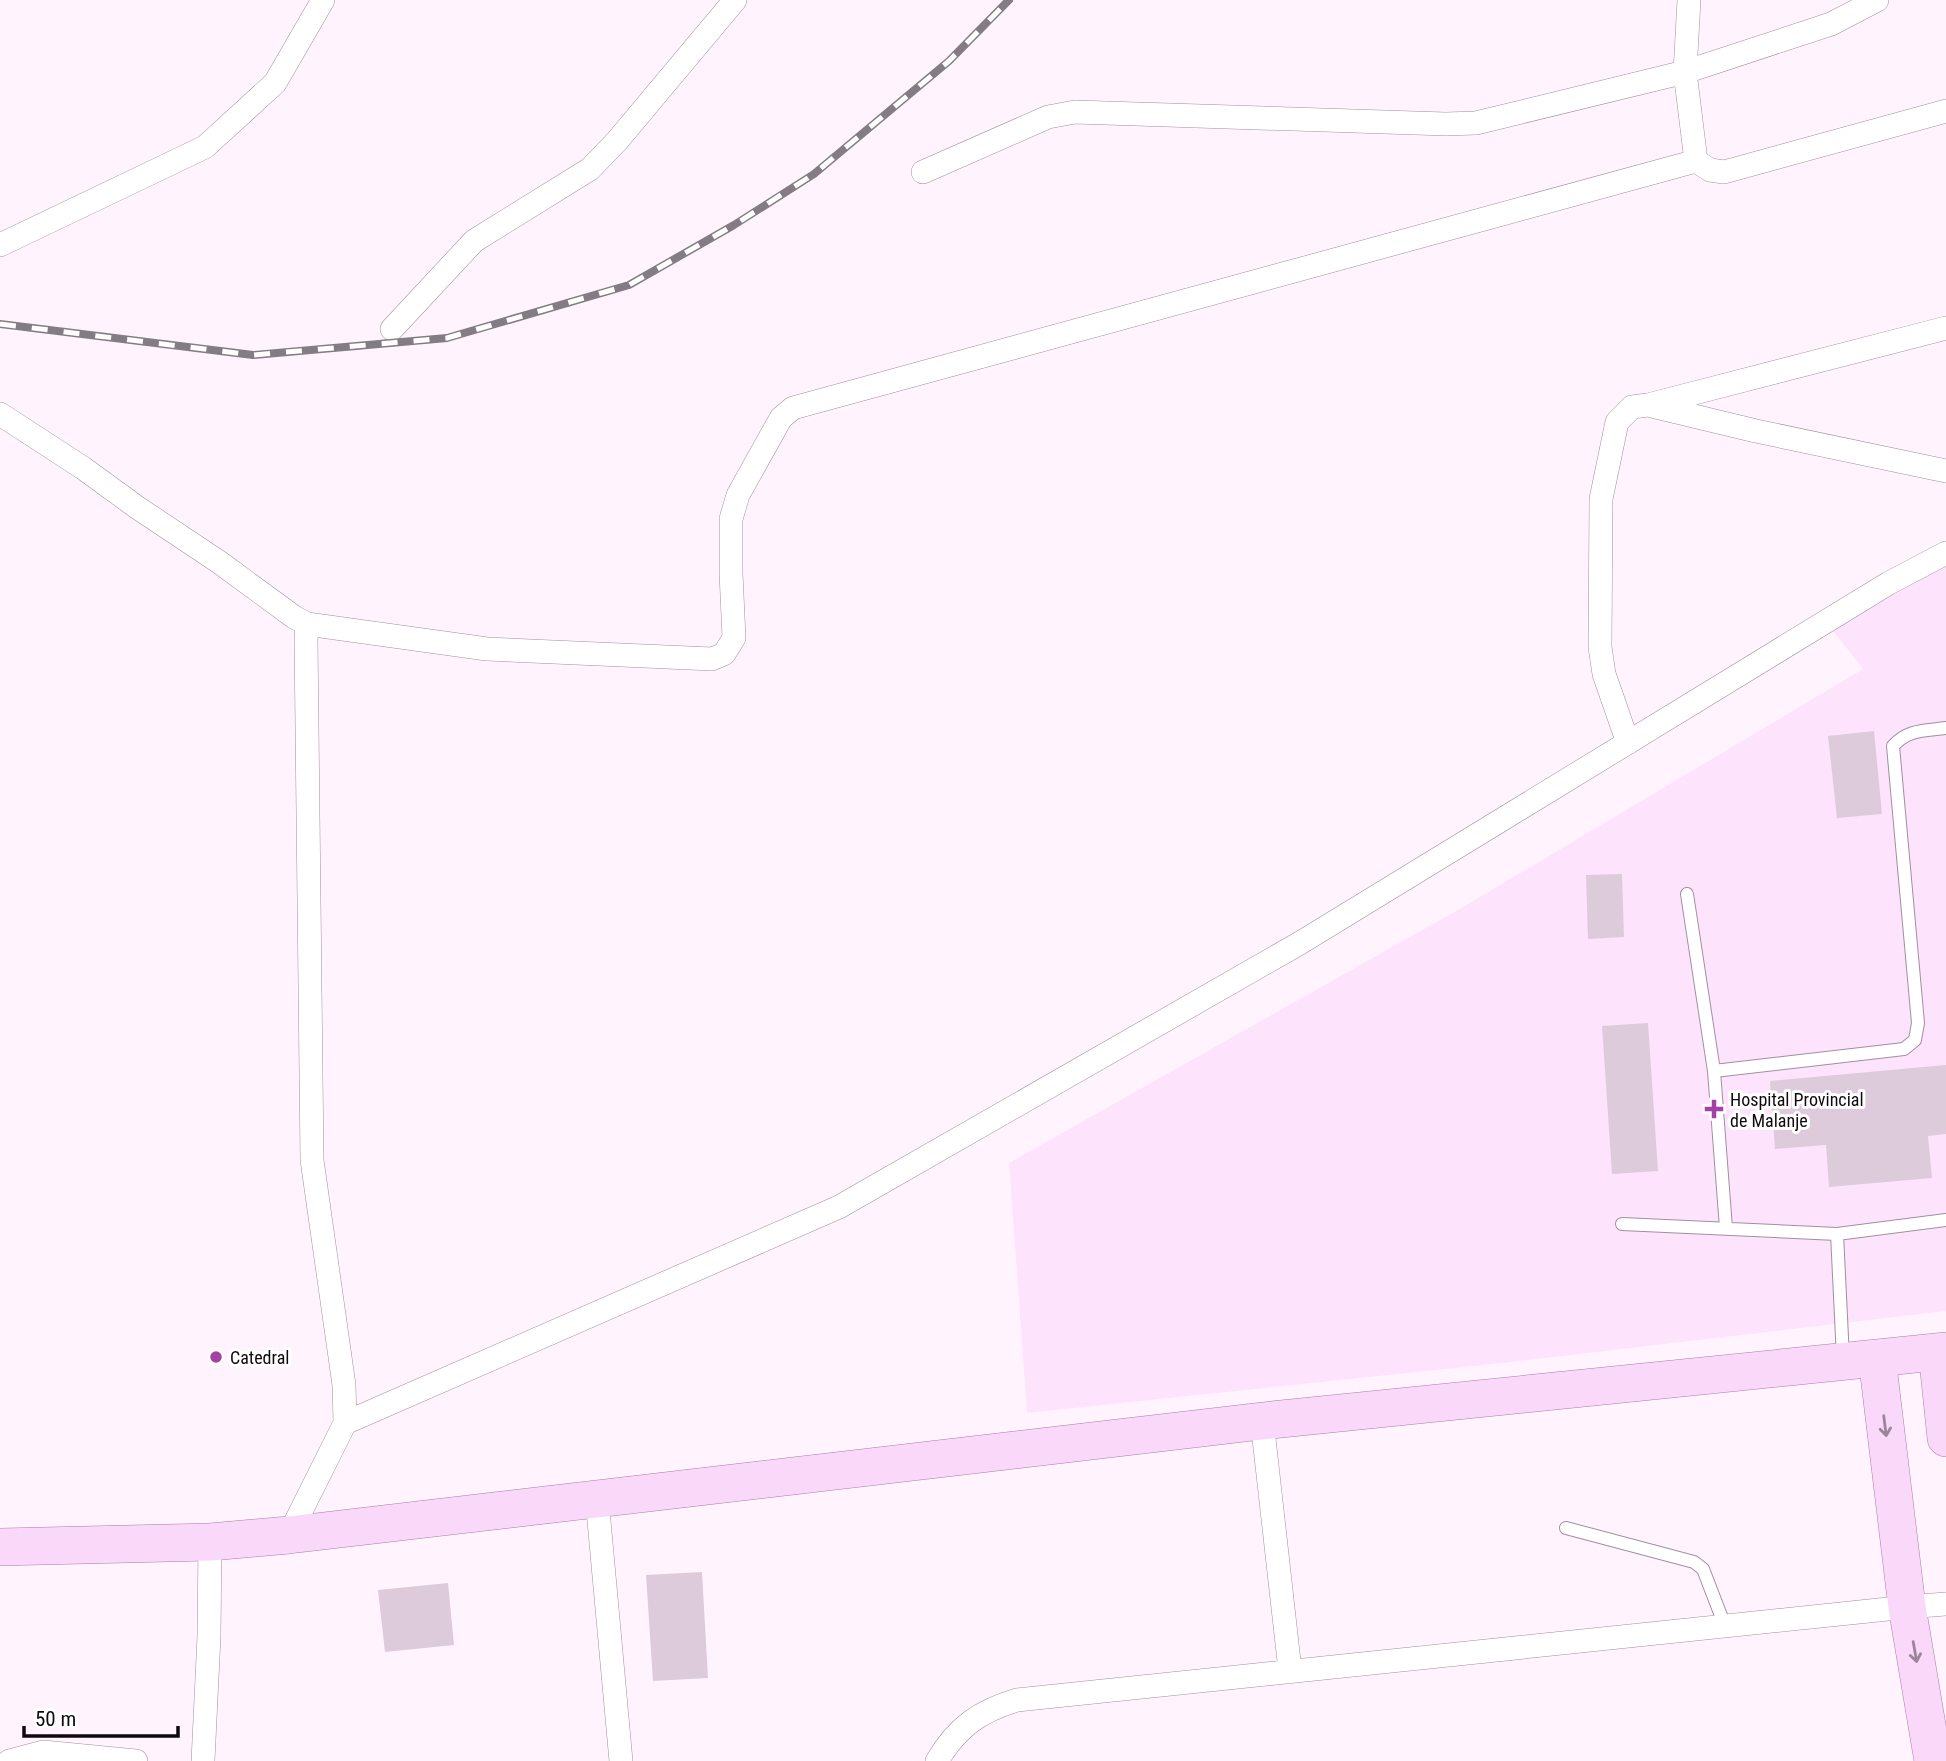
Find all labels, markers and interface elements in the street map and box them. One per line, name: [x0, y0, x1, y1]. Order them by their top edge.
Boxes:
place label: Hospital Provincial de Malanje: [1730, 1089, 1864, 1131]
marker: Hospital Provincial de Malanje: [1704, 1099, 1724, 1119]
place label: Catedral: [230, 1347, 289, 1368]
marker: Catedral: [208, 1349, 224, 1365]
one-way arrow: [1878, 1414, 1891, 1437]
one-way arrow: [1909, 1640, 1922, 1663]
scale bar: [24, 1694, 178, 1738]
text: 50 m: [35, 1707, 76, 1731]

